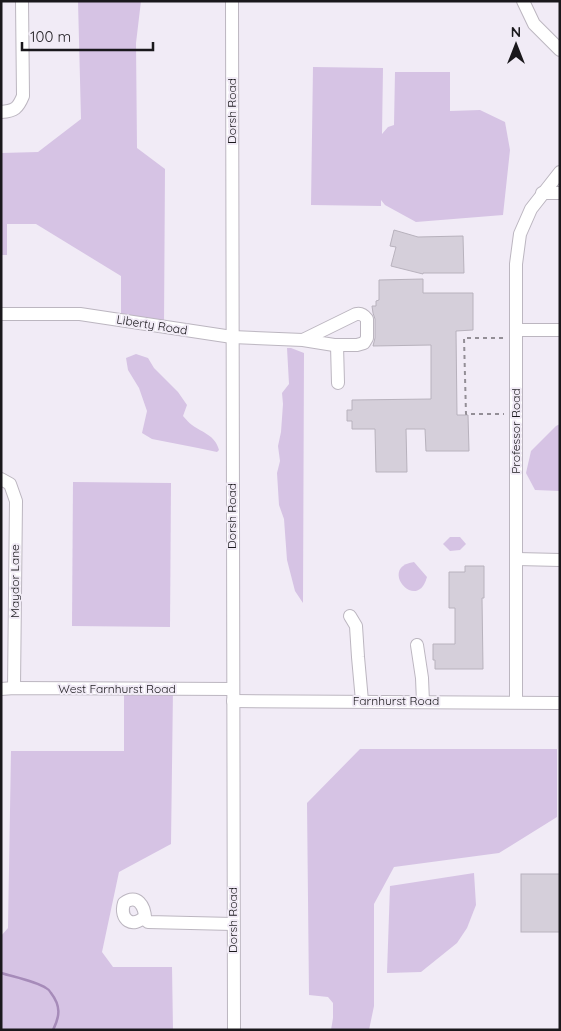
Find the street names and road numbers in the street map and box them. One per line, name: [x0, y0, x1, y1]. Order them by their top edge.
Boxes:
street label: Dorsh Road: [224, 78, 239, 144]
street label: Liberty Road: [116, 312, 189, 338]
street label: Professor Road: [508, 388, 523, 474]
street label: Dorsh Road: [224, 483, 239, 549]
street label: Maydor Lane: [7, 544, 22, 618]
street label: West Farnhurst Road: [58, 681, 176, 696]
street label: Farnhurst Road: [353, 693, 439, 708]
street label: Dorsh Road: [225, 887, 240, 953]

